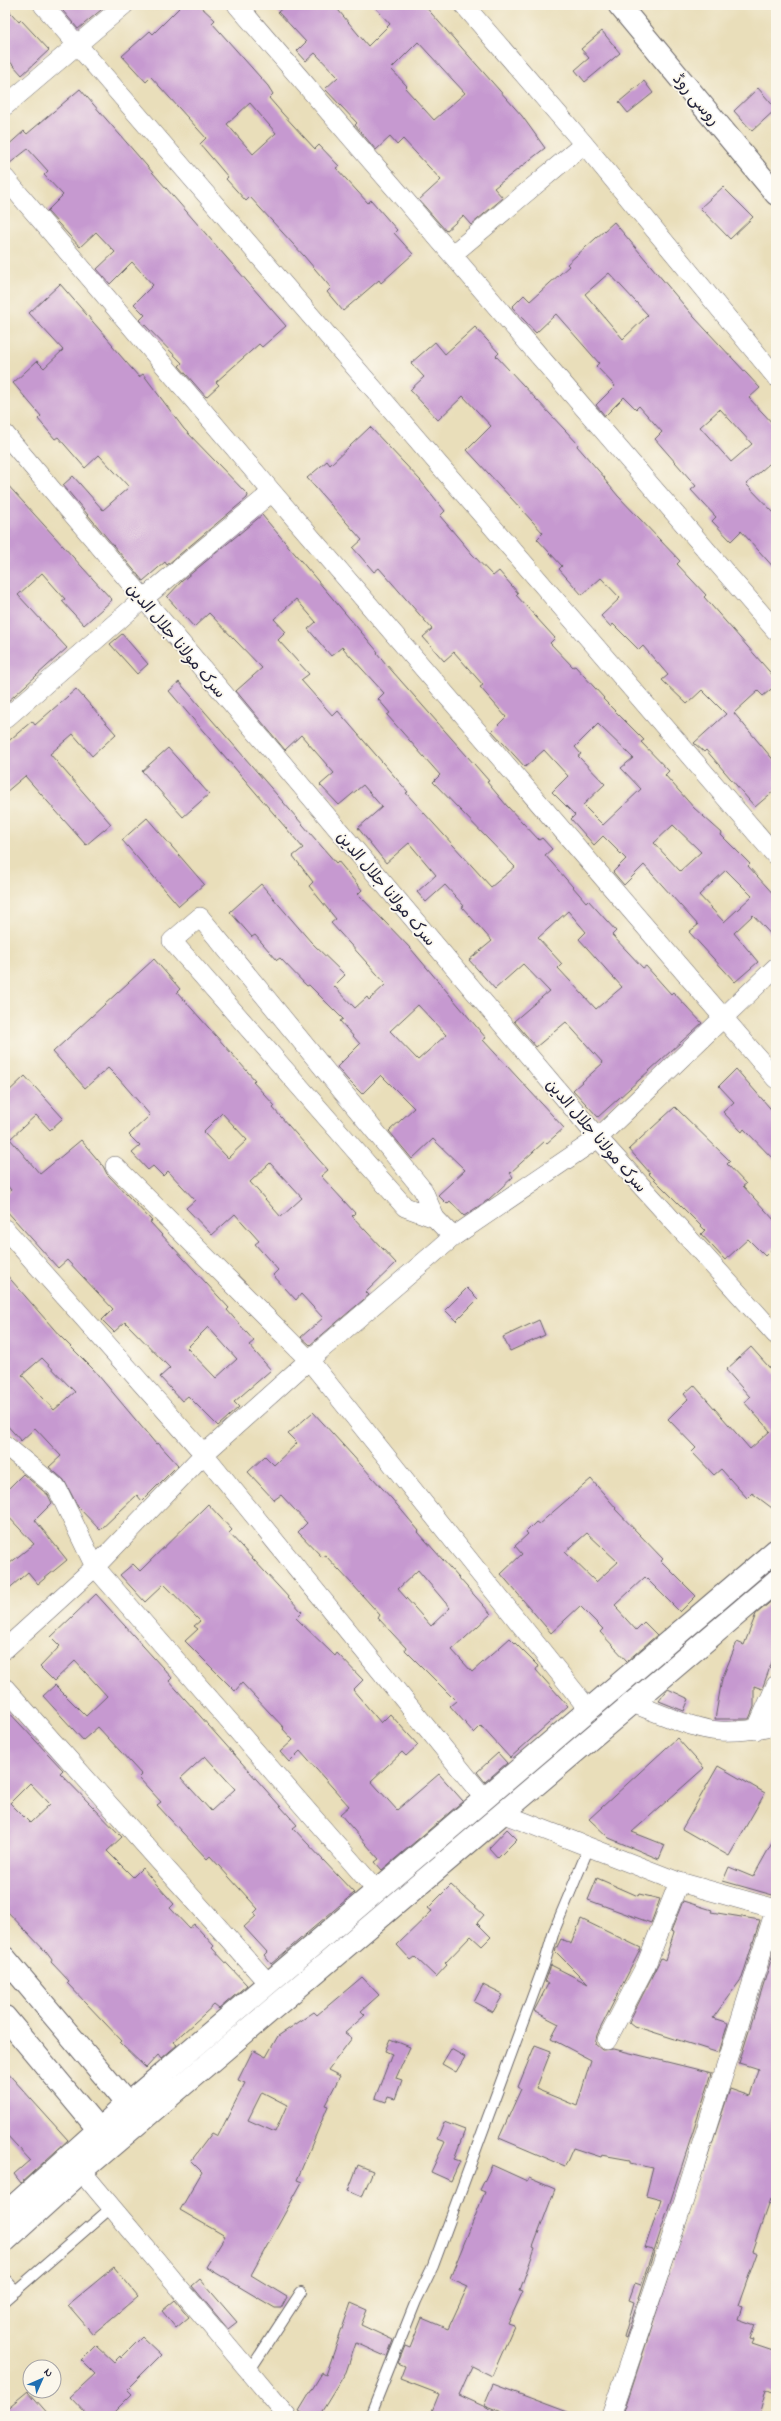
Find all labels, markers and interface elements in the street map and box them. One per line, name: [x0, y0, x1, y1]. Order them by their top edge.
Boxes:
street label: روسی روڈ: [666, 69, 725, 132]
street label: سرک مولانا جلال الدین: [120, 578, 231, 704]
street label: سرک مولانا جلال الدین: [330, 826, 441, 952]
street label: سرک مولانا جلال الدین: [539, 1074, 652, 1199]
north arrow: [22, 2359, 62, 2399]
text: N: [40, 2364, 57, 2381]

